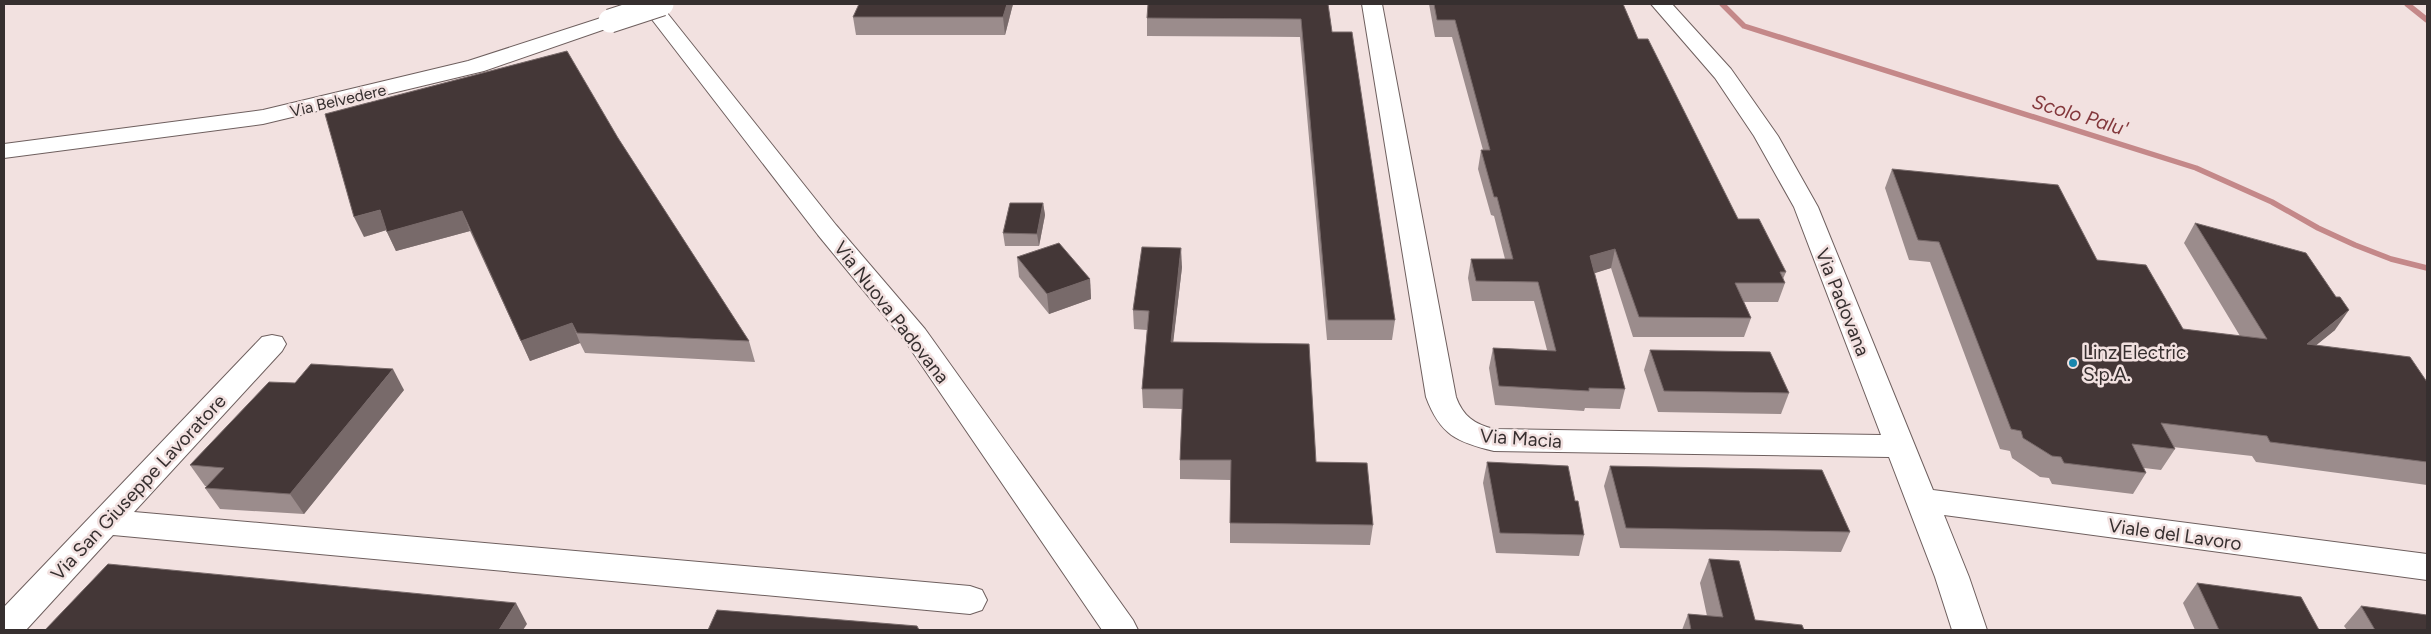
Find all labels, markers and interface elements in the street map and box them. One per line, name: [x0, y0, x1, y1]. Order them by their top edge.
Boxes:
street label: Via Belvedere: [288, 80, 388, 121]
water label: Scolo Palu': [2029, 89, 2132, 141]
street label: Via Nuova Padovana: [829, 237, 954, 388]
street label: Via Padovana: [1811, 245, 1875, 359]
place label: Linz Electric S.p.A.: [2083, 341, 2186, 386]
marker: Linz Electric S.p.A.: [2067, 357, 2079, 369]
street label: Via San Giuseppe Lavoratore: [46, 390, 231, 585]
street label: Via Macia: [1479, 424, 1563, 453]
street label: Viale del Lavoro: [2107, 514, 2243, 555]

